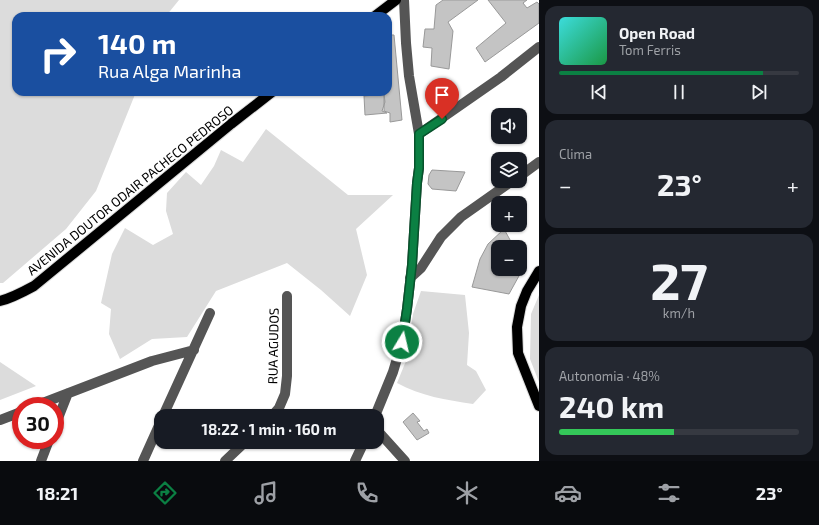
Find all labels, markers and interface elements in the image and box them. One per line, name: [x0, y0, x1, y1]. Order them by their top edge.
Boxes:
text: Open Road: [619, 24, 695, 42]
text: 140 m: [98, 26, 176, 60]
icon: right: [32, 28, 84, 80]
text: Tom Ferris: [619, 42, 681, 58]
text: Rua Alga Marinha: [98, 60, 241, 82]
pin: [425, 78, 459, 119]
icon: previous: [588, 81, 610, 103]
icon: pause: [668, 81, 690, 103]
icon: next: [748, 81, 770, 103]
icon: arrive: [431, 84, 453, 106]
street label: AVENIDA DOUTOR ODAIR PACHECO PEDROSO: [24, 102, 236, 278]
map controls: [491, 108, 527, 276]
button: sound: [491, 108, 527, 144]
text: Clima: [559, 146, 592, 162]
button: layers: [491, 152, 527, 188]
text: 23°: [657, 166, 702, 202]
text: −: [559, 172, 572, 198]
text: +: [787, 172, 799, 198]
button: +: [491, 196, 527, 232]
button: −: [491, 240, 527, 276]
text: 27: [650, 248, 708, 310]
text: km/h: [663, 305, 695, 321]
street label: RUA AGUDOS: [264, 308, 282, 384]
position arrow: [381, 321, 423, 363]
text: Autonomia · 48%: [559, 368, 660, 384]
text: 240 km: [559, 388, 664, 424]
speed limit sign: 30: [12, 397, 64, 449]
text: 18:22 · 1 min · 160 m: [202, 420, 336, 438]
icon: directions: [151, 479, 179, 507]
icon: music: [252, 479, 280, 507]
icon: phone: [353, 479, 381, 507]
icon: climate: [453, 479, 481, 507]
icon: car: [554, 479, 582, 507]
icon: filters: [655, 479, 683, 507]
text: 18:21: [36, 482, 78, 504]
text: 23°: [756, 482, 783, 504]

